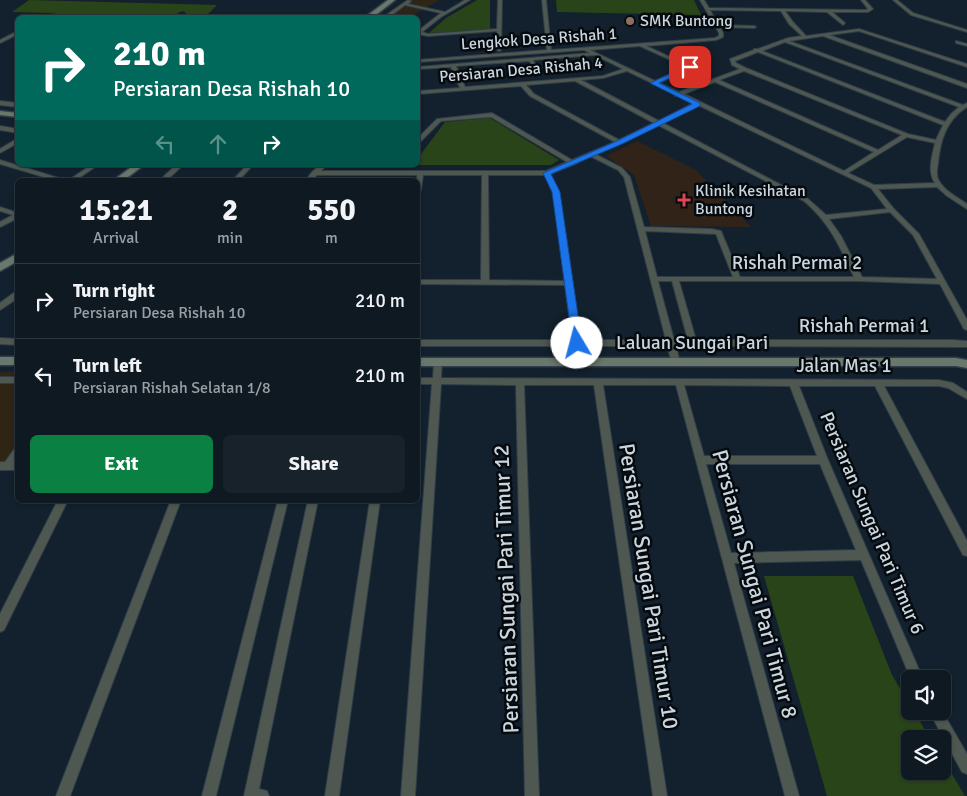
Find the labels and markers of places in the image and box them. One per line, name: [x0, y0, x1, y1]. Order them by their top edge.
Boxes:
place label: SMK Buntong: [640, 11, 733, 31]
marker: SMK Buntong: [624, 15, 636, 27]
pin: [669, 46, 711, 88]
place label: Klinik Kesihatan Buntong: [695, 181, 806, 219]
marker: Klinik Kesihatan Buntong: [677, 193, 691, 207]

